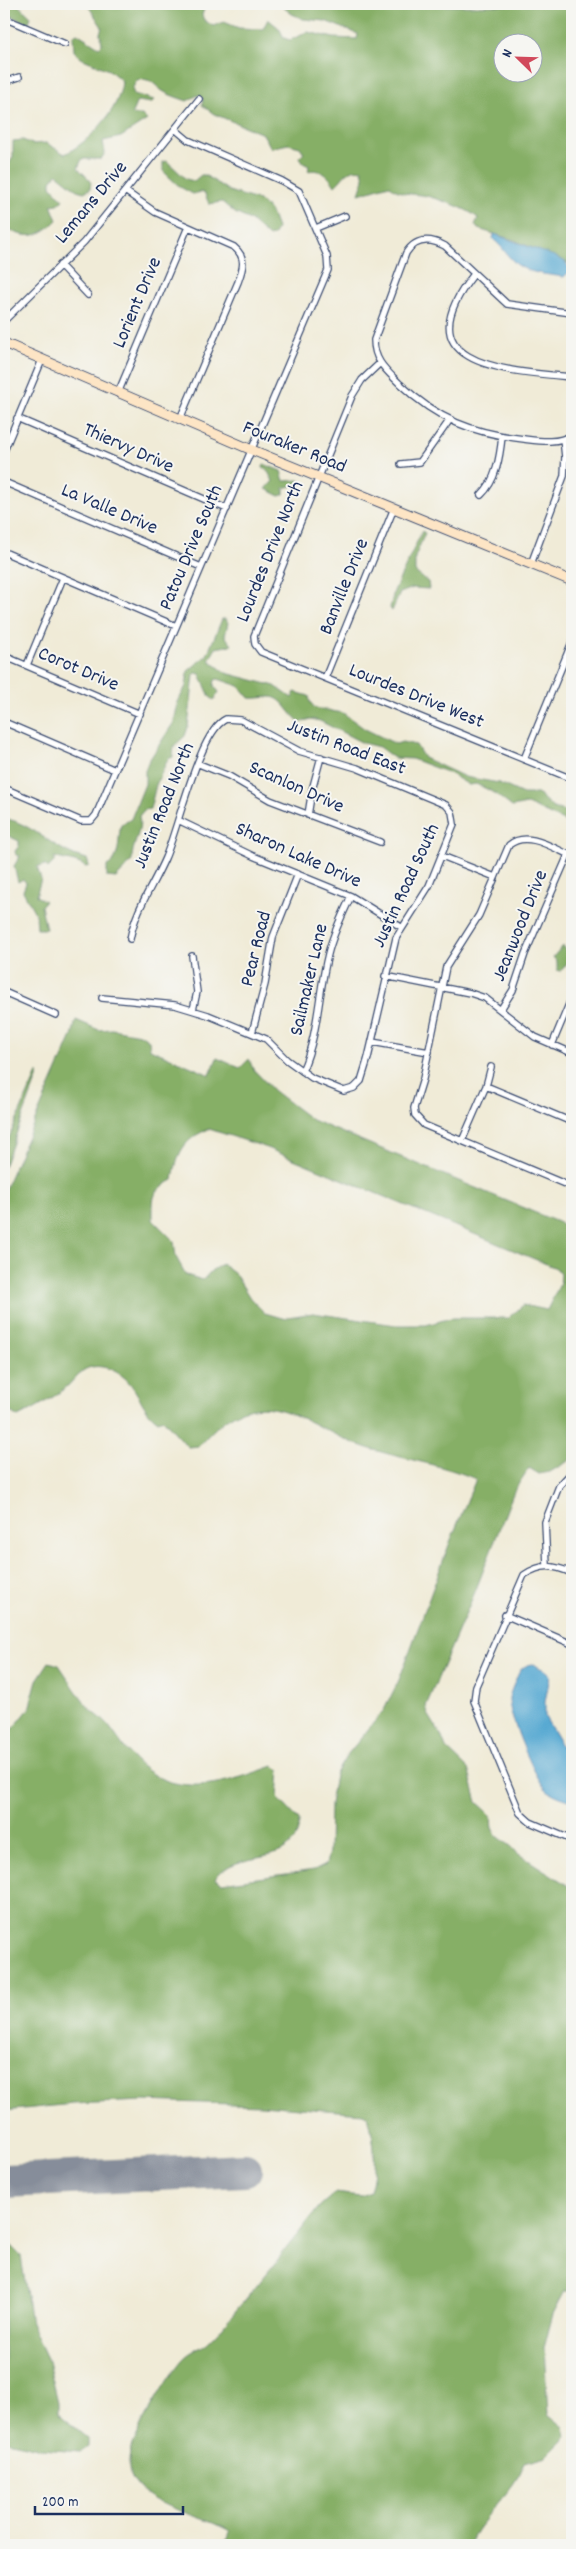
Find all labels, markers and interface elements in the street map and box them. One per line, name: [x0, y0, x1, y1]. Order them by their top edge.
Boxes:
north arrow: [494, 32, 544, 82]
text: N: [497, 47, 518, 61]
street label: Lemans Drive: [49, 155, 135, 251]
street label: Lorient Drive: [106, 253, 170, 353]
street label: Fouraker Road: [238, 414, 350, 482]
street label: Thiervy Drive: [78, 417, 178, 482]
street label: La Valle Drive: [56, 477, 162, 543]
street label: Lourdes Drive North: [230, 477, 312, 627]
street label: Patou Drive South: [153, 481, 231, 615]
street label: Banville Drive: [313, 535, 377, 639]
street label: Corot Drive: [33, 640, 123, 700]
street label: Lourdes Drive West: [344, 657, 488, 737]
street label: Justin Road East: [282, 712, 410, 784]
street label: Justin Road North: [127, 739, 203, 873]
street label: Scanlon Drive: [244, 755, 348, 822]
street label: Sharon Lake Drive: [231, 816, 366, 896]
street label: Justin Road South: [366, 819, 448, 953]
street label: Jeanwood Drive: [486, 866, 556, 986]
street label: Pear Road: [234, 908, 280, 990]
street label: Sailmaker Lane: [283, 921, 337, 1039]
scale bar: [35, 2484, 182, 2516]
text: 200 m: [42, 2492, 79, 2514]

